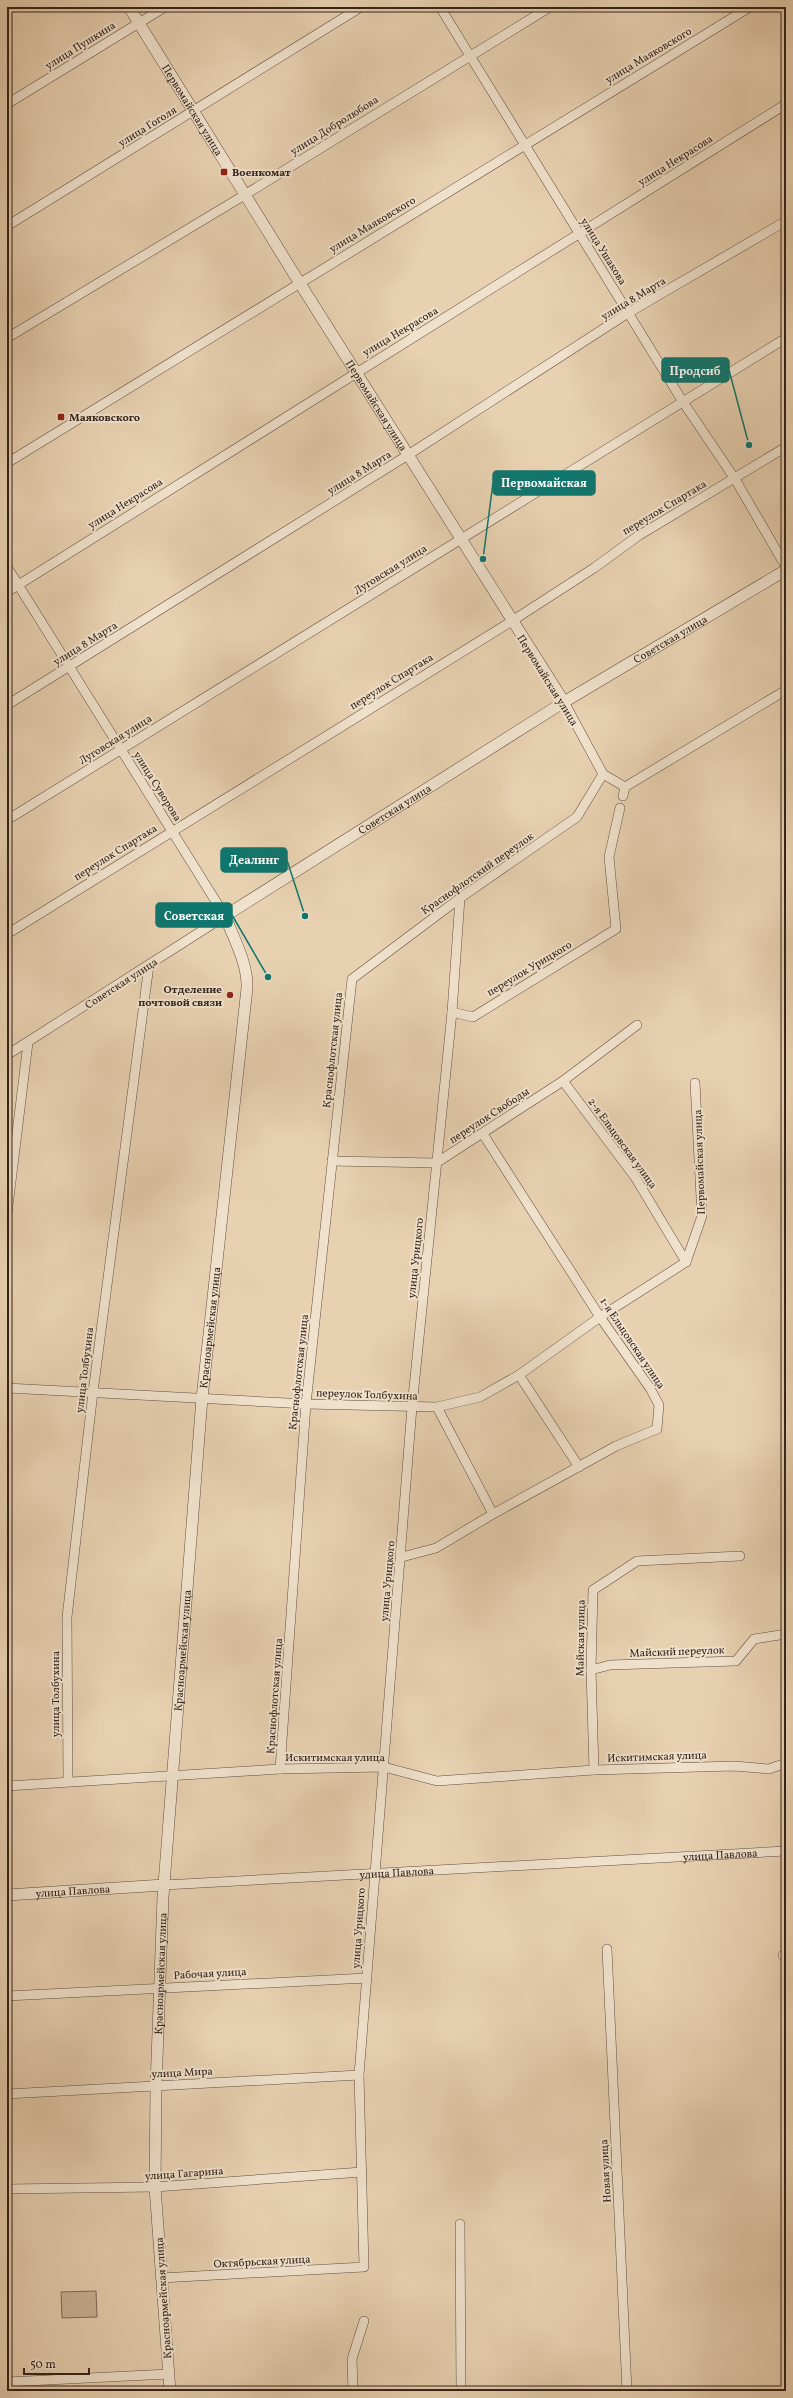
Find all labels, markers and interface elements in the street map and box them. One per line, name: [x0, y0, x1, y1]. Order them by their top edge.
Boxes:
street label: улица Пушкина: [43, 18, 119, 74]
street label: улица Маяковского: [603, 24, 695, 88]
street label: Первомайская улица: [157, 62, 226, 160]
street label: улица Добролюбова: [288, 93, 382, 160]
street label: улица Гоголя: [116, 103, 180, 151]
street label: улица Некрасова: [635, 132, 717, 190]
place label: Военкомат: [232, 166, 291, 181]
marker: Военкомат: [219, 167, 229, 177]
street label: улица Маяковского: [327, 193, 419, 257]
street label: улица Ушакова: [576, 215, 630, 289]
street label: улица 8 Марта: [599, 274, 669, 325]
street label: улица Некрасова: [360, 303, 442, 361]
street label: Первомайская улица: [341, 358, 410, 455]
callout: Продсиб: [662, 358, 729, 382]
text: Продсиб: [669, 364, 721, 380]
place label: Маяковского: [69, 411, 140, 426]
marker: Маяковского: [56, 412, 66, 422]
street label: улица 8 Марта: [325, 447, 395, 499]
callout: Первомайская: [493, 471, 595, 495]
street label: улица Некрасова: [85, 475, 167, 533]
text: Первомайская: [501, 476, 587, 492]
street label: переулок Спартака: [620, 477, 710, 539]
street label: Луговская улица: [351, 541, 431, 599]
street label: Советская улица: [631, 612, 711, 668]
street label: улица 8 Марта: [51, 618, 121, 670]
street label: Первомайская улица: [513, 632, 581, 730]
street label: переулок Спартака: [347, 650, 437, 714]
street label: Луговская улица: [76, 711, 156, 769]
street label: улица Суворова: [129, 749, 185, 825]
street label: Советская улица: [356, 781, 435, 839]
street label: переулок Спартака: [71, 821, 161, 885]
street label: Краснофлотский переулок: [418, 829, 537, 919]
callout: Деалинг: [221, 848, 287, 872]
text: Деалинг: [229, 853, 279, 869]
callout: Советская: [156, 903, 232, 927]
text: Советская: [164, 909, 224, 925]
street label: переулок Урицкого: [484, 938, 575, 1001]
street label: Советская улица: [83, 955, 161, 1013]
place label: Отделение почтовой связи: [138, 983, 222, 1011]
marker: Отделение почтовой связи: [225, 990, 235, 1000]
street label: Краснофлотская улица: [320, 991, 347, 1109]
street label: переулок Свободы: [447, 1085, 533, 1148]
street label: 2-я Ельцовская улица: [584, 1095, 660, 1193]
street label: Первомайская улица: [691, 1109, 710, 1215]
street label: улица Урицкого: [405, 1217, 428, 1299]
street label: Красноармейская улица: [197, 1266, 225, 1389]
street label: 1-я Ельцовская улица: [596, 1295, 668, 1393]
street label: Краснофлотская улица: [286, 1313, 313, 1431]
street label: улица Толбухина: [73, 1326, 98, 1414]
street label: переулок Толбухина: [316, 1386, 419, 1405]
street label: улица Урицкого: [377, 1540, 400, 1622]
street label: Красноармейская улица: [172, 1589, 196, 1712]
street label: Майская улица: [573, 1599, 590, 1677]
street label: Краснофлотская улица: [264, 1637, 287, 1755]
street label: Майский переулок: [629, 1643, 725, 1662]
street label: улица Толбухина: [49, 1650, 64, 1737]
street label: Искитимская улица: [607, 1748, 708, 1767]
street label: Искитимская улица: [285, 1751, 385, 1766]
street label: улица Павлова: [682, 1847, 759, 1866]
street label: улица Павлова: [359, 1864, 435, 1883]
street label: улица Павлова: [35, 1882, 111, 1902]
street label: улица Урицкого: [349, 1887, 370, 1969]
street label: Красноармейская улица: [152, 1912, 171, 2035]
street label: Рабочая улица: [173, 1965, 248, 1984]
street label: улица Мира: [151, 2064, 214, 2083]
street label: Новая улица: [597, 2138, 616, 2203]
street label: улица Гагарина: [144, 2164, 225, 2185]
street label: Красноармейская улица: [153, 2236, 176, 2359]
street label: Октябрьская улица: [213, 2252, 311, 2273]
scale bar: [24, 2350, 89, 2376]
text: 50 m: [30, 2357, 56, 2373]

